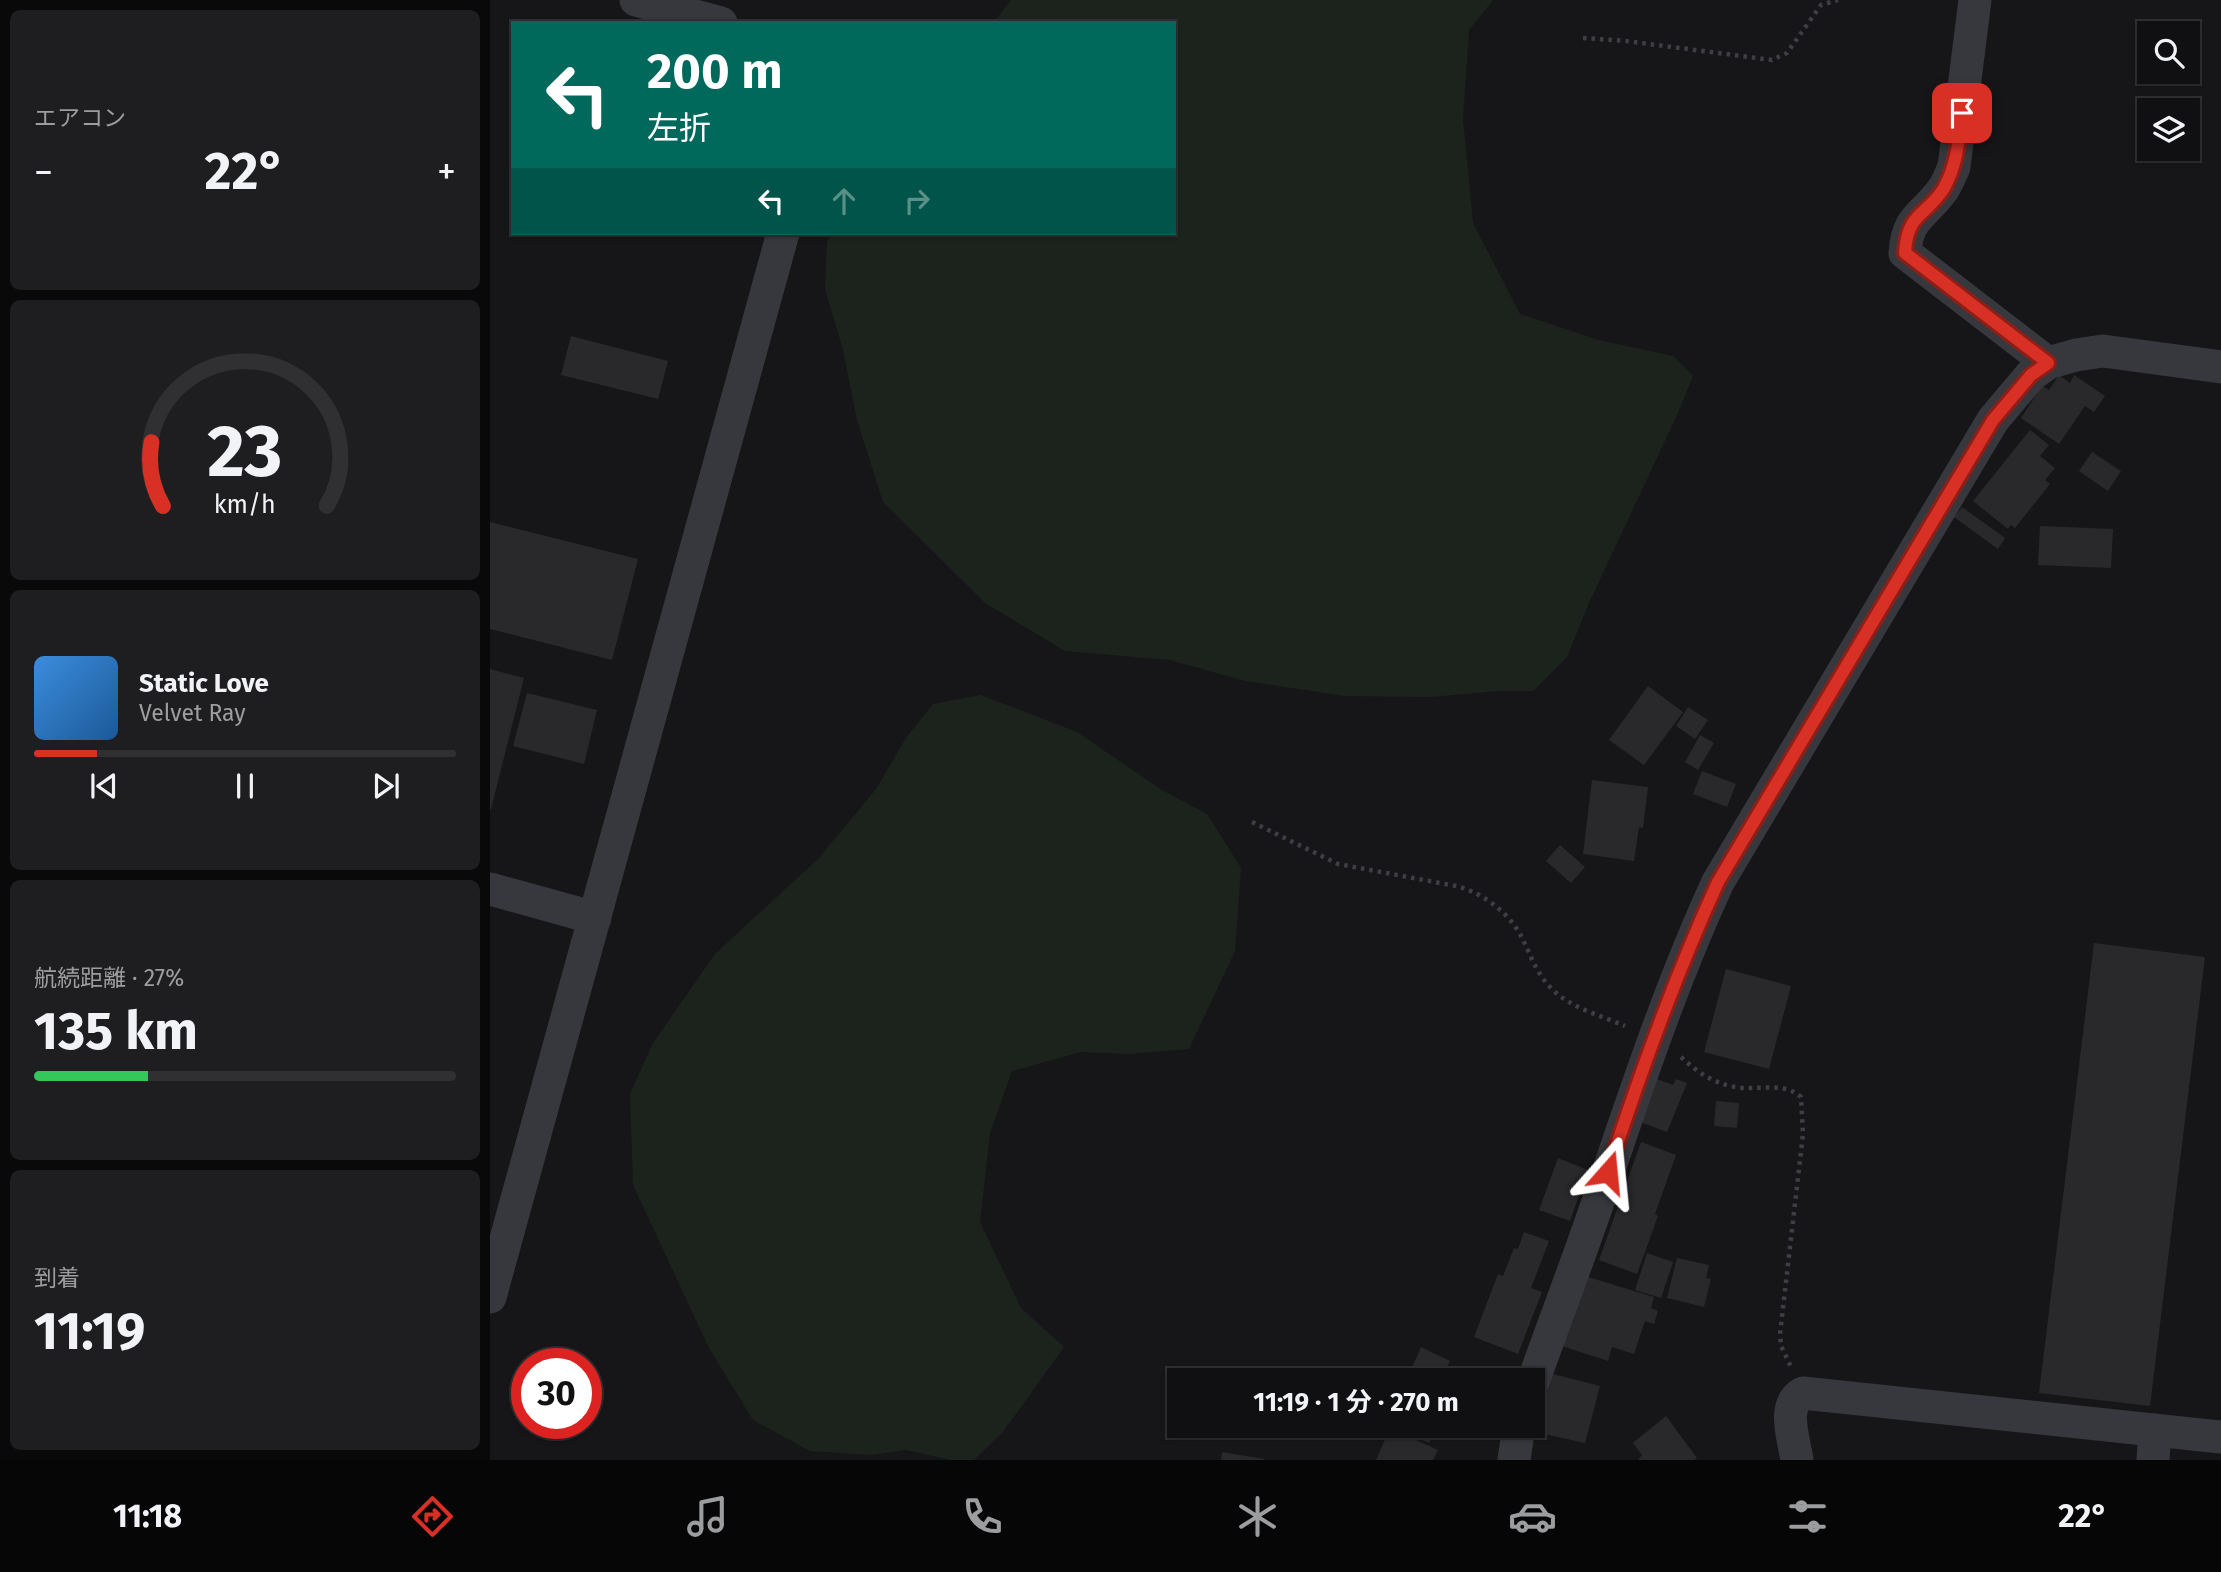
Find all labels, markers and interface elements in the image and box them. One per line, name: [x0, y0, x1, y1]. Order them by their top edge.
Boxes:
map controls: [2137, 21, 2200, 161]
button: search: [2137, 21, 2200, 84]
text: 200 m: [647, 42, 783, 101]
icon: left: [532, 49, 623, 140]
pin: [1932, 83, 1992, 143]
icon: arrive: [1943, 94, 1981, 132]
button: layers: [2137, 98, 2200, 161]
text: エアコン: [34, 104, 126, 132]
text: 左折: [647, 109, 711, 147]
text: 22°: [205, 140, 285, 203]
text: −: [34, 149, 53, 195]
text: +: [437, 149, 456, 195]
icon: left: [752, 182, 790, 220]
icon: ahead: [825, 182, 863, 220]
icon: right: [898, 182, 936, 220]
text: 23: [207, 408, 283, 495]
text: km/h: [214, 490, 276, 520]
text: Static Love: [139, 668, 269, 699]
text: Velvet Ray: [139, 699, 246, 727]
icon: previous: [85, 767, 123, 805]
icon: pause: [226, 767, 264, 805]
icon: next: [367, 767, 405, 805]
text: 航続距離 · 27%: [34, 964, 184, 992]
text: 135 km: [34, 1000, 198, 1063]
position arrow: [1571, 1135, 1645, 1209]
text: 到着: [34, 1264, 80, 1292]
text: 11:19: [34, 1300, 145, 1363]
speed limit sign: 30: [511, 1348, 602, 1439]
text: 11:19 · 1 分 · 270 m: [1253, 1387, 1459, 1418]
icon: directions: [408, 1492, 457, 1541]
icon: music: [683, 1492, 732, 1541]
icon: phone: [958, 1492, 1007, 1541]
icon: climate: [1233, 1492, 1282, 1541]
icon: car: [1508, 1492, 1557, 1541]
icon: filters: [1783, 1492, 1832, 1541]
text: 11:18: [113, 1497, 182, 1535]
text: 22°: [2058, 1497, 2108, 1535]

